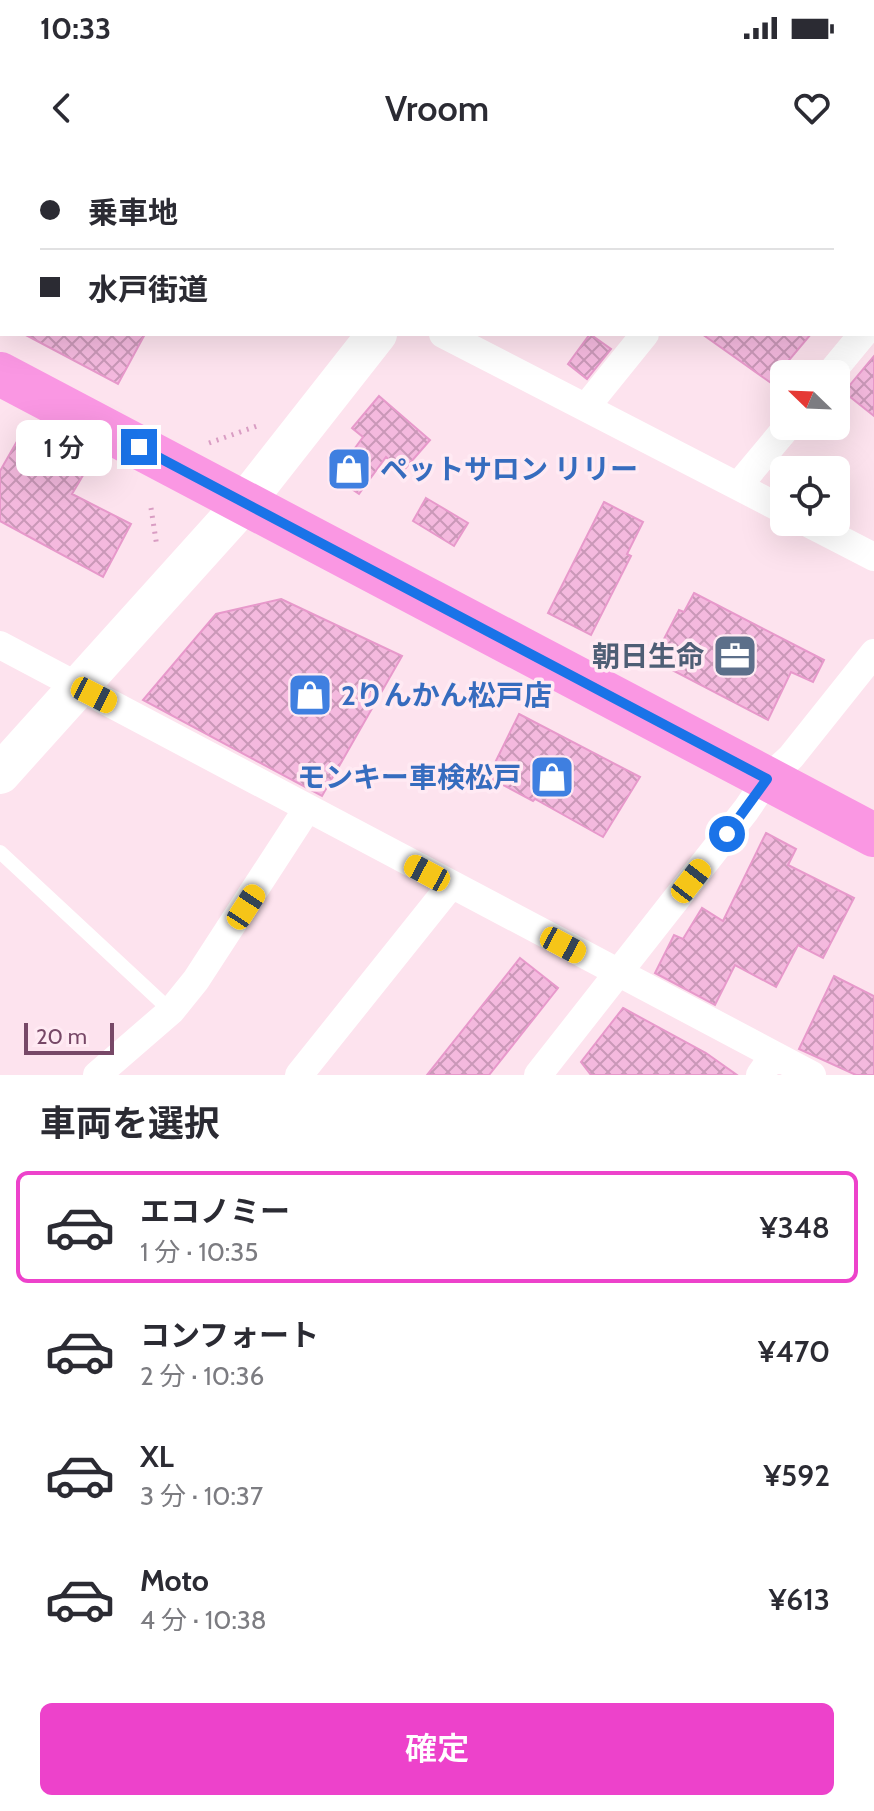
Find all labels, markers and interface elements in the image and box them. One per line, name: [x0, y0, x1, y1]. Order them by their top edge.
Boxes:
text: 10:33: [40, 10, 111, 47]
icon: back: [40, 86, 84, 130]
text: Vroom: [385, 86, 489, 130]
icon: heart: [790, 86, 834, 130]
text: 乗車地: [88, 194, 178, 231]
text: 水戸街道: [88, 271, 208, 308]
north arrow: [770, 360, 850, 440]
map controls: [770, 360, 850, 536]
callout: 1 分: [15, 419, 111, 475]
route end: [121, 429, 157, 465]
text: 1 分: [43, 432, 85, 464]
shop icon: ペットサロン リリー: [325, 445, 373, 493]
place label: ペットサロン リリー: [380, 452, 638, 486]
button: locate: [770, 456, 850, 536]
office icon: 朝日生命: [711, 632, 759, 680]
place label: 朝日生命: [592, 639, 704, 673]
shop icon: 2りんかん松戸店: [286, 671, 334, 719]
car: [67, 673, 121, 717]
place label: 2りんかん松戸店: [341, 678, 552, 712]
shop icon: モンキー車検松戸: [528, 753, 576, 801]
place label: モンキー車検松戸: [297, 760, 521, 794]
route start: [709, 816, 745, 852]
car: [400, 851, 454, 895]
car: [667, 855, 715, 907]
car: [223, 880, 269, 934]
car: [536, 923, 590, 967]
scale bar: [24, 1019, 114, 1055]
text: 20 m: [36, 1023, 87, 1050]
text: 車両を選択: [40, 1101, 220, 1145]
icon: car: [44, 1191, 116, 1263]
text: エコノミー: [140, 1193, 290, 1230]
text: ¥348: [760, 1209, 830, 1246]
text: 1 分 · 10:35: [140, 1236, 258, 1268]
icon: car: [44, 1315, 116, 1387]
text: コンフォート: [140, 1317, 319, 1354]
text: ¥470: [758, 1333, 830, 1370]
text: 2 分 · 10:36: [140, 1360, 264, 1392]
text: XL: [140, 1438, 174, 1475]
icon: car: [44, 1439, 116, 1511]
text: ¥592: [763, 1457, 830, 1494]
text: 3 分 · 10:37: [140, 1480, 263, 1512]
text: Moto: [140, 1562, 209, 1599]
icon: car: [44, 1563, 116, 1635]
text: ¥613: [769, 1581, 830, 1618]
text: 4 分 · 10:38: [140, 1604, 267, 1636]
button: 確定: [40, 1703, 834, 1795]

